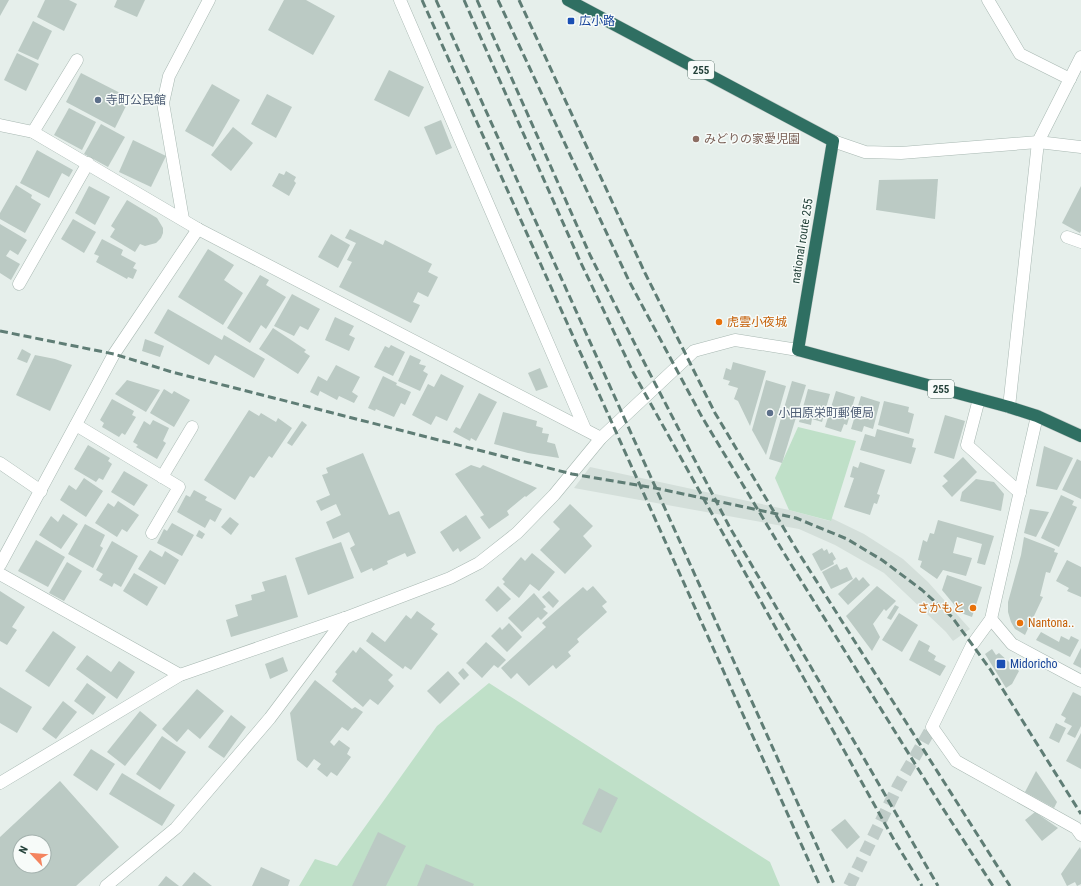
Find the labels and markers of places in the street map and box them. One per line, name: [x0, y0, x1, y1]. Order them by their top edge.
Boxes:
place label: 広小路: [579, 14, 615, 28]
marker: 広小路: [566, 16, 576, 26]
place label: 寺町公民館: [106, 93, 166, 107]
marker: 寺町公民館: [93, 95, 103, 105]
place label: みどりの家愛児園: [704, 132, 800, 146]
marker: みどりの家愛児園: [691, 134, 701, 144]
place label: 虎雲小夜城: [727, 315, 787, 329]
marker: 虎雲小夜城: [714, 317, 724, 327]
place label: 小田原栄町郵便局: [778, 406, 874, 420]
marker: 小田原栄町郵便局: [765, 408, 775, 418]
place label: さかもと: [917, 601, 965, 615]
marker: さかもと: [968, 603, 978, 613]
place label: Nantona..: [1028, 616, 1074, 630]
marker: Nantona..: [1015, 618, 1025, 628]
place label: Midoricho: [1010, 657, 1058, 671]
marker: Midoricho: [995, 658, 1007, 670]

